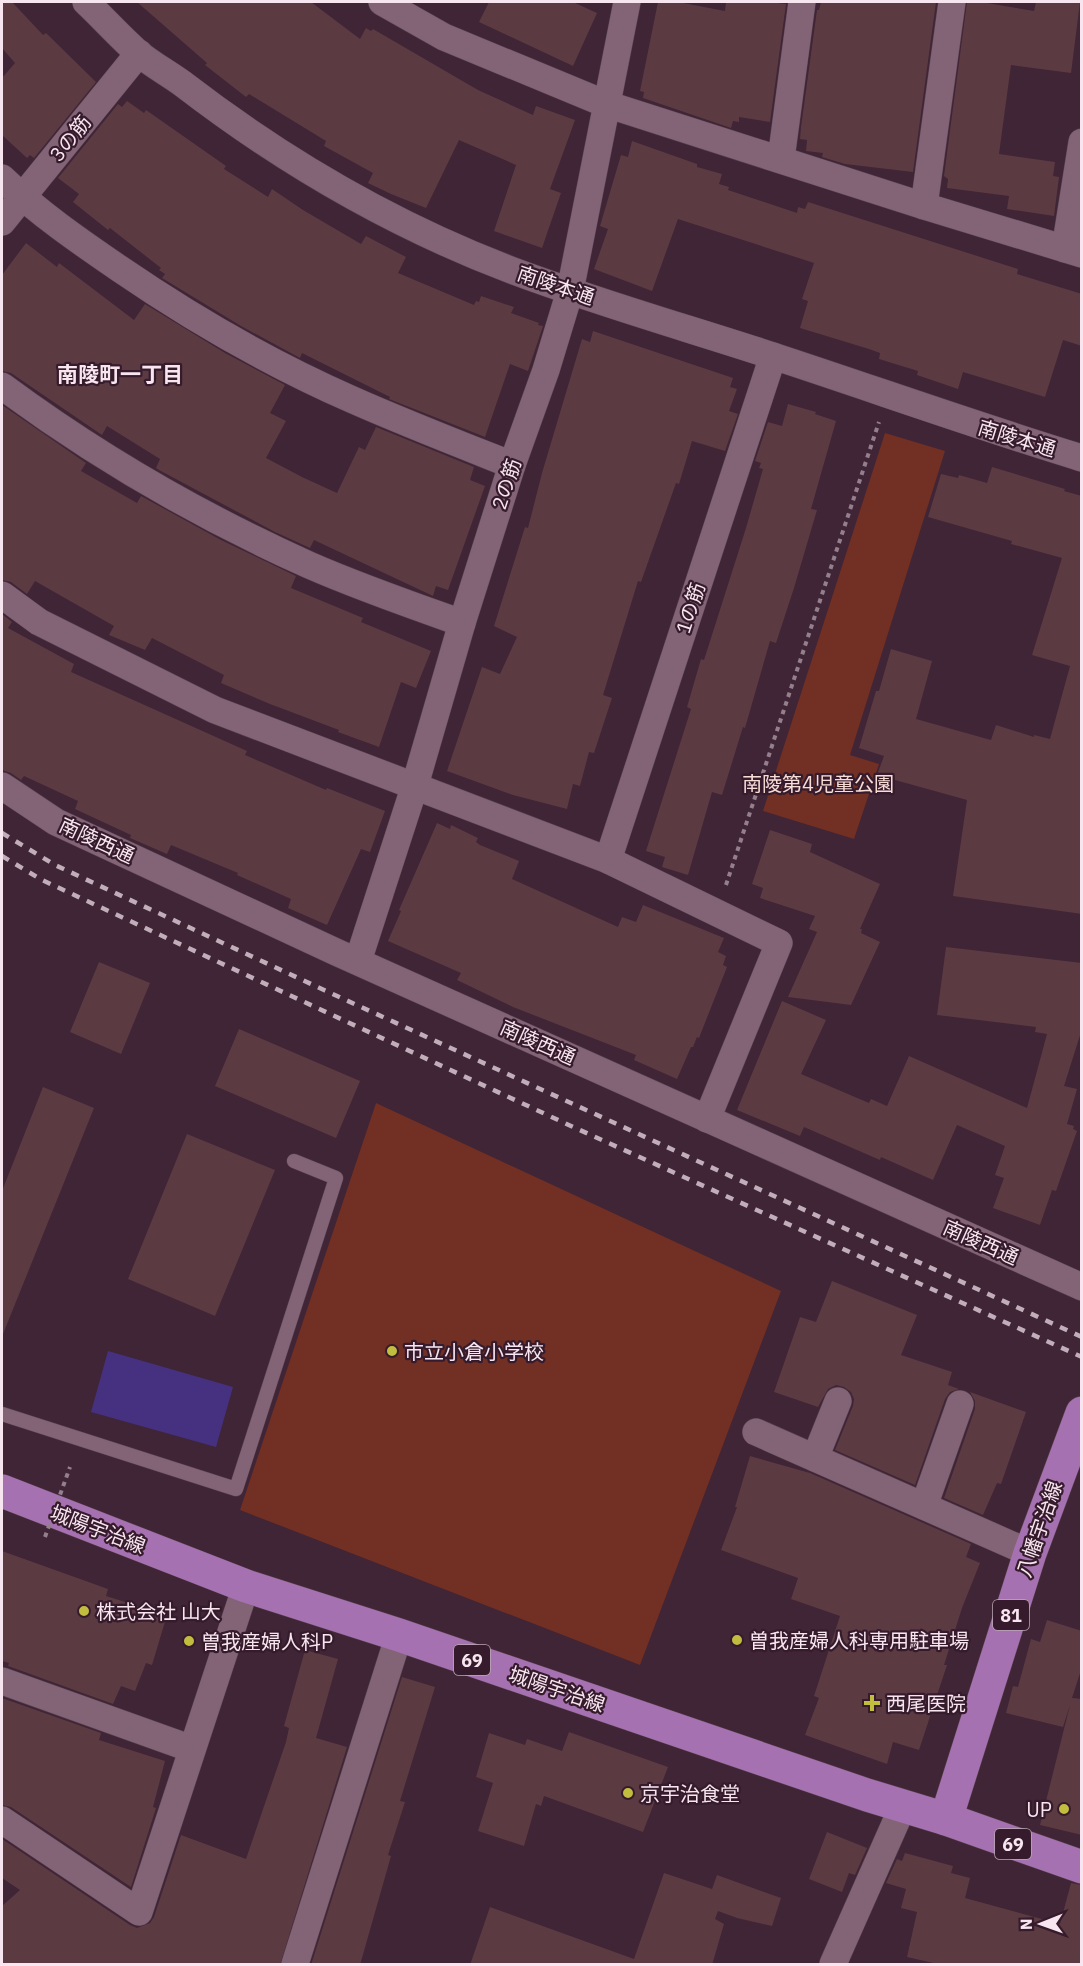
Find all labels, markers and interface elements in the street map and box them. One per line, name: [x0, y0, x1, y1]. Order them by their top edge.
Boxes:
street label: 3の筋: [43, 109, 97, 167]
street label: 南陵本通: [514, 259, 598, 311]
district label: 南陵町一丁目: [57, 360, 183, 388]
street label: 南陵本通: [975, 413, 1059, 463]
street label: 2の筋: [485, 455, 527, 513]
street label: 1の筋: [669, 579, 711, 637]
park label: 南陵第4児童公園: [742, 770, 894, 797]
street label: 南陵西通: [55, 811, 139, 869]
street label: 南陵西通: [496, 1013, 580, 1071]
street label: 南陵西通: [939, 1213, 1023, 1271]
place label: 市立小倉小学校: [404, 1338, 544, 1365]
marker: 市立小倉小学校: [385, 1344, 399, 1358]
street label: 八幡宇治線: [1010, 1477, 1068, 1581]
street label: 城陽宇治線: [46, 1498, 150, 1560]
place label: 株式会社 山大: [96, 1598, 221, 1625]
road number: 81: [993, 1600, 1029, 1630]
marker: 株式会社 山大: [77, 1604, 91, 1618]
place label: 曽我産婦人科専用駐車場: [749, 1627, 969, 1654]
place label: 曽我産婦人科P: [201, 1628, 333, 1655]
marker: 曽我産婦人科専用駐車場: [730, 1633, 744, 1647]
marker: 曽我産婦人科P: [182, 1634, 196, 1648]
road number: 69: [454, 1645, 490, 1675]
street label: 城陽宇治線: [505, 1660, 609, 1718]
place label: 西尾医院: [886, 1690, 966, 1717]
marker: 西尾医院: [863, 1694, 881, 1712]
place label: 京宇治食堂: [640, 1780, 740, 1807]
marker: 京宇治食堂: [621, 1786, 635, 1800]
place label: UP: [1026, 1796, 1052, 1823]
marker: UP: [1057, 1802, 1071, 1816]
road number: 69: [995, 1829, 1031, 1859]
north arrow: [1011, 1894, 1071, 1954]
text: N: [1016, 1918, 1036, 1930]

